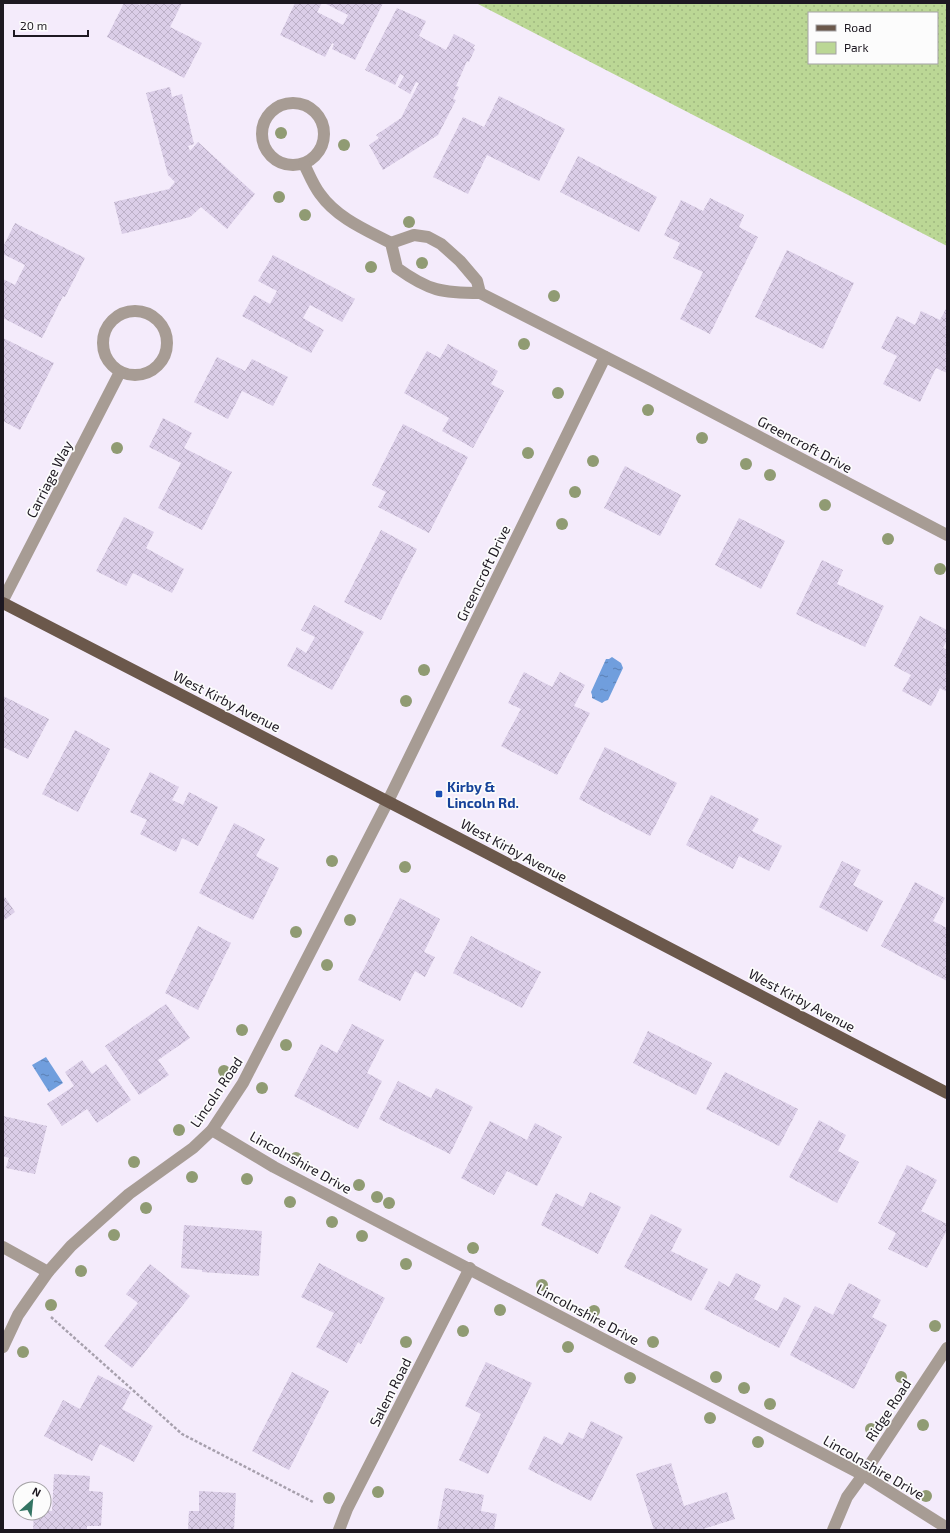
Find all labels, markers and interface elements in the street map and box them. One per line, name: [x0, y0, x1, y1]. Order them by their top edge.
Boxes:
scale bar: [14, 12, 88, 38]
legend: [808, 12, 938, 64]
text: 20 m: [20, 18, 47, 32]
text: Road: [844, 20, 872, 34]
text: Park: [844, 40, 869, 54]
street label: Greencroft Drive: [755, 412, 855, 476]
street label: Carriage Way: [22, 437, 76, 520]
street label: Greencroft Drive: [452, 522, 514, 624]
street label: West Kirby Avenue: [170, 667, 284, 735]
place label: Kirby & Lincoln Rd.: [447, 778, 519, 811]
marker: Kirby & Lincoln Rd.: [434, 789, 444, 799]
street label: West Kirby Avenue: [458, 815, 570, 885]
street label: West Kirby Avenue: [746, 965, 858, 1035]
street label: Lincoln Road: [186, 1054, 246, 1130]
street label: Lincolnshire Drive: [247, 1127, 355, 1197]
street label: Lincolnshire Drive: [534, 1280, 642, 1348]
street label: Salem Road: [365, 1355, 415, 1429]
street label: Ridge Road: [862, 1376, 914, 1444]
street label: Lincolnshire Drive: [820, 1431, 928, 1503]
north arrow: [12, 1481, 52, 1521]
text: N: [30, 1484, 43, 1499]

